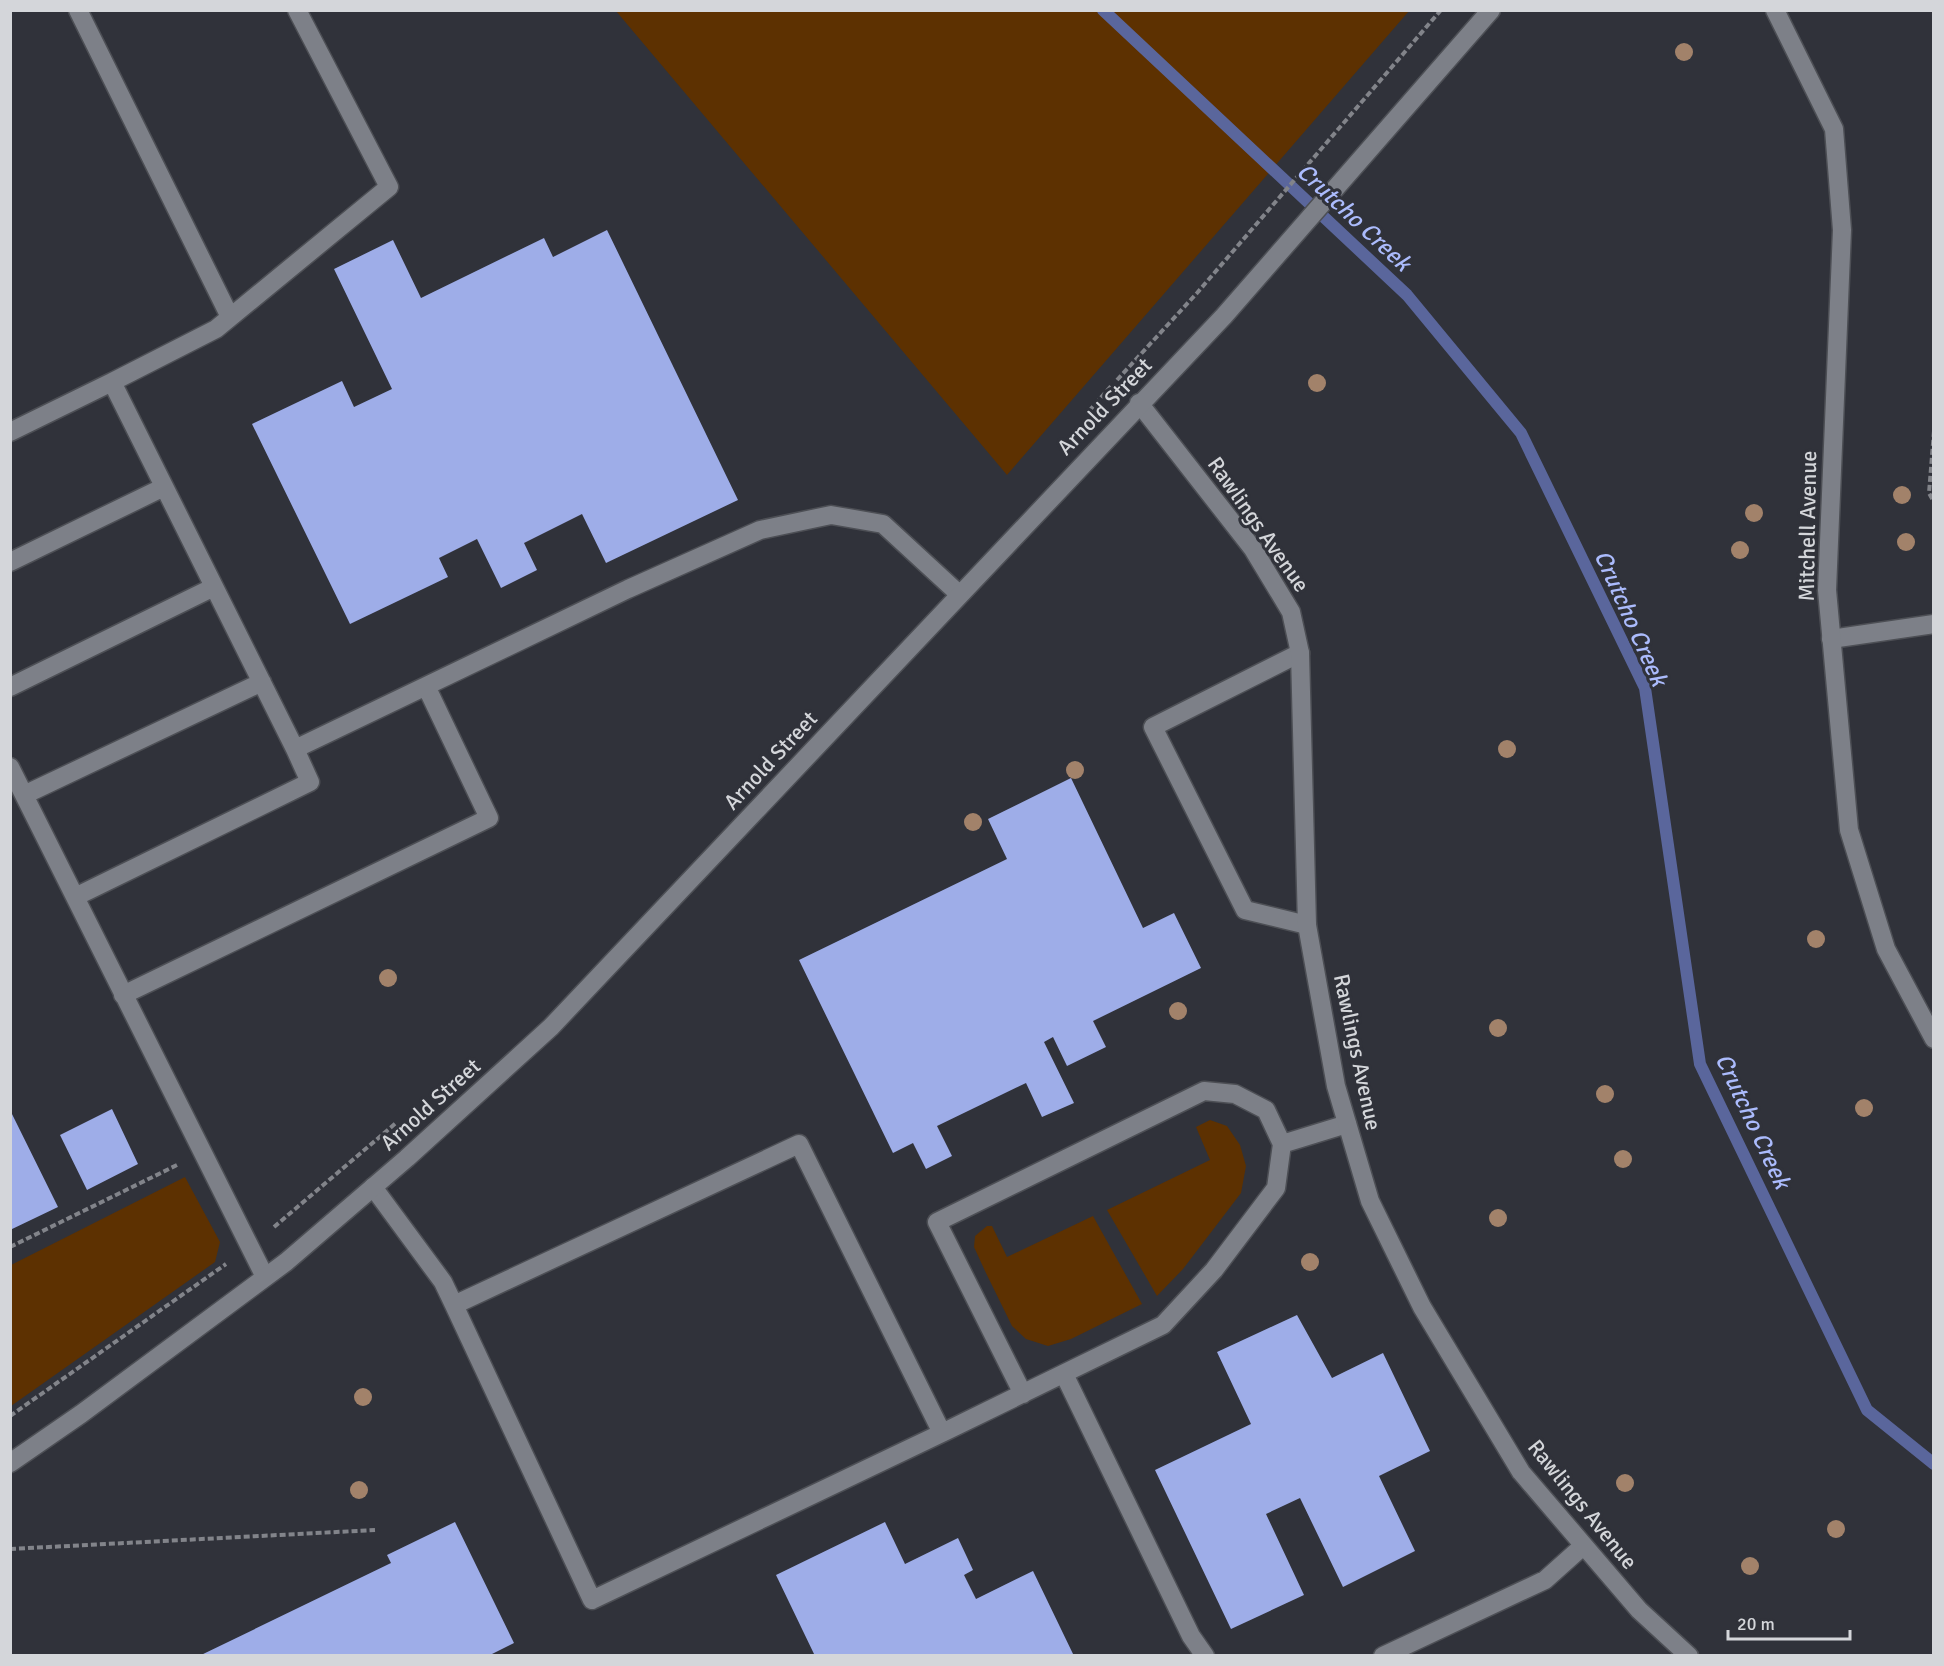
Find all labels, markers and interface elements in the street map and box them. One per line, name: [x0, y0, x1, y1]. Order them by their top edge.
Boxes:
water label: Crutcho Creek: [1290, 156, 1419, 279]
street label: Arnold Street: [1051, 352, 1158, 461]
street label: Mitchell Avenue: [1793, 450, 1822, 602]
street label: Rawlings Avenue: [1202, 451, 1315, 597]
water label: Crutcho Creek: [1588, 545, 1675, 692]
street label: Arnold Street: [718, 705, 823, 815]
street label: Rawlings Avenue: [1328, 972, 1387, 1133]
water label: Crutcho Creek: [1709, 1049, 1798, 1195]
street label: Arnold Street: [375, 1052, 486, 1156]
street label: Rawlings Avenue: [1522, 1434, 1643, 1575]
scale bar: [1728, 1603, 1850, 1641]
text: 20 m: [1737, 1613, 1775, 1635]

